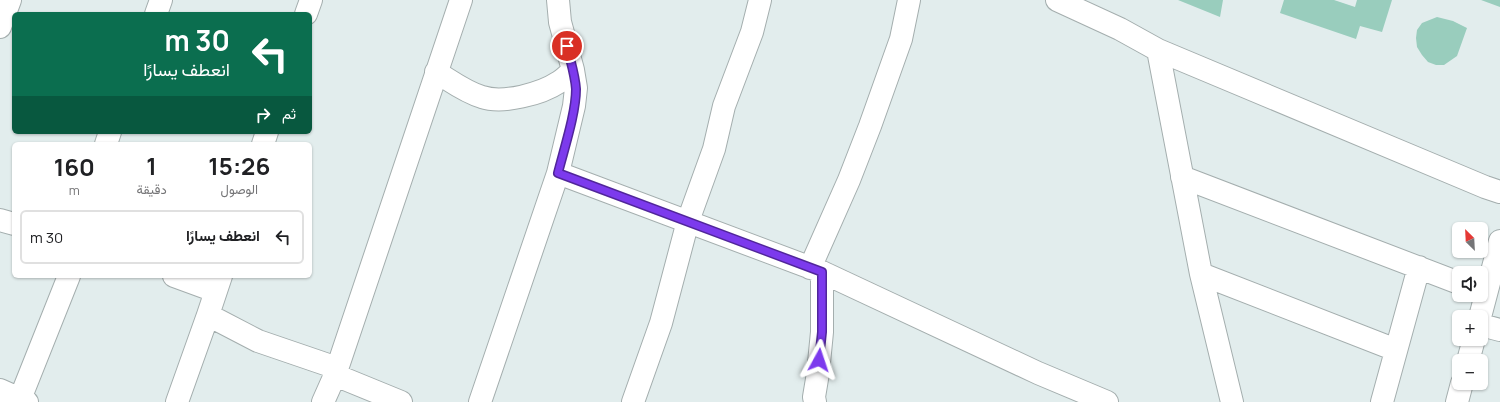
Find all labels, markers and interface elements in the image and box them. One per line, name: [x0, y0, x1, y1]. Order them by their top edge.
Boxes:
text: 30 m: [164, 21, 230, 59]
icon: left: [244, 28, 296, 80]
pin: [550, 29, 584, 63]
icon: arrive: [556, 35, 578, 57]
text: انعطف يسارًا: [143, 57, 230, 81]
text: ثم: [282, 103, 296, 124]
icon: right: [252, 104, 274, 126]
text: 1: [146, 149, 157, 182]
text: 15:26: [208, 149, 270, 182]
text: 160: [54, 150, 95, 183]
text: دقيقة: [137, 180, 167, 198]
text: الوصول: [221, 180, 258, 198]
text: m: [69, 181, 80, 199]
north arrow: [1452, 222, 1488, 258]
map controls: [1452, 222, 1488, 390]
text: انعطف يسارًا: [186, 225, 260, 246]
icon: left: [272, 226, 294, 248]
text: 30 m: [30, 227, 63, 248]
button: sound: [1452, 266, 1488, 302]
button: +: [1452, 310, 1488, 346]
position arrow: [798, 339, 840, 381]
button: −: [1452, 354, 1488, 390]

